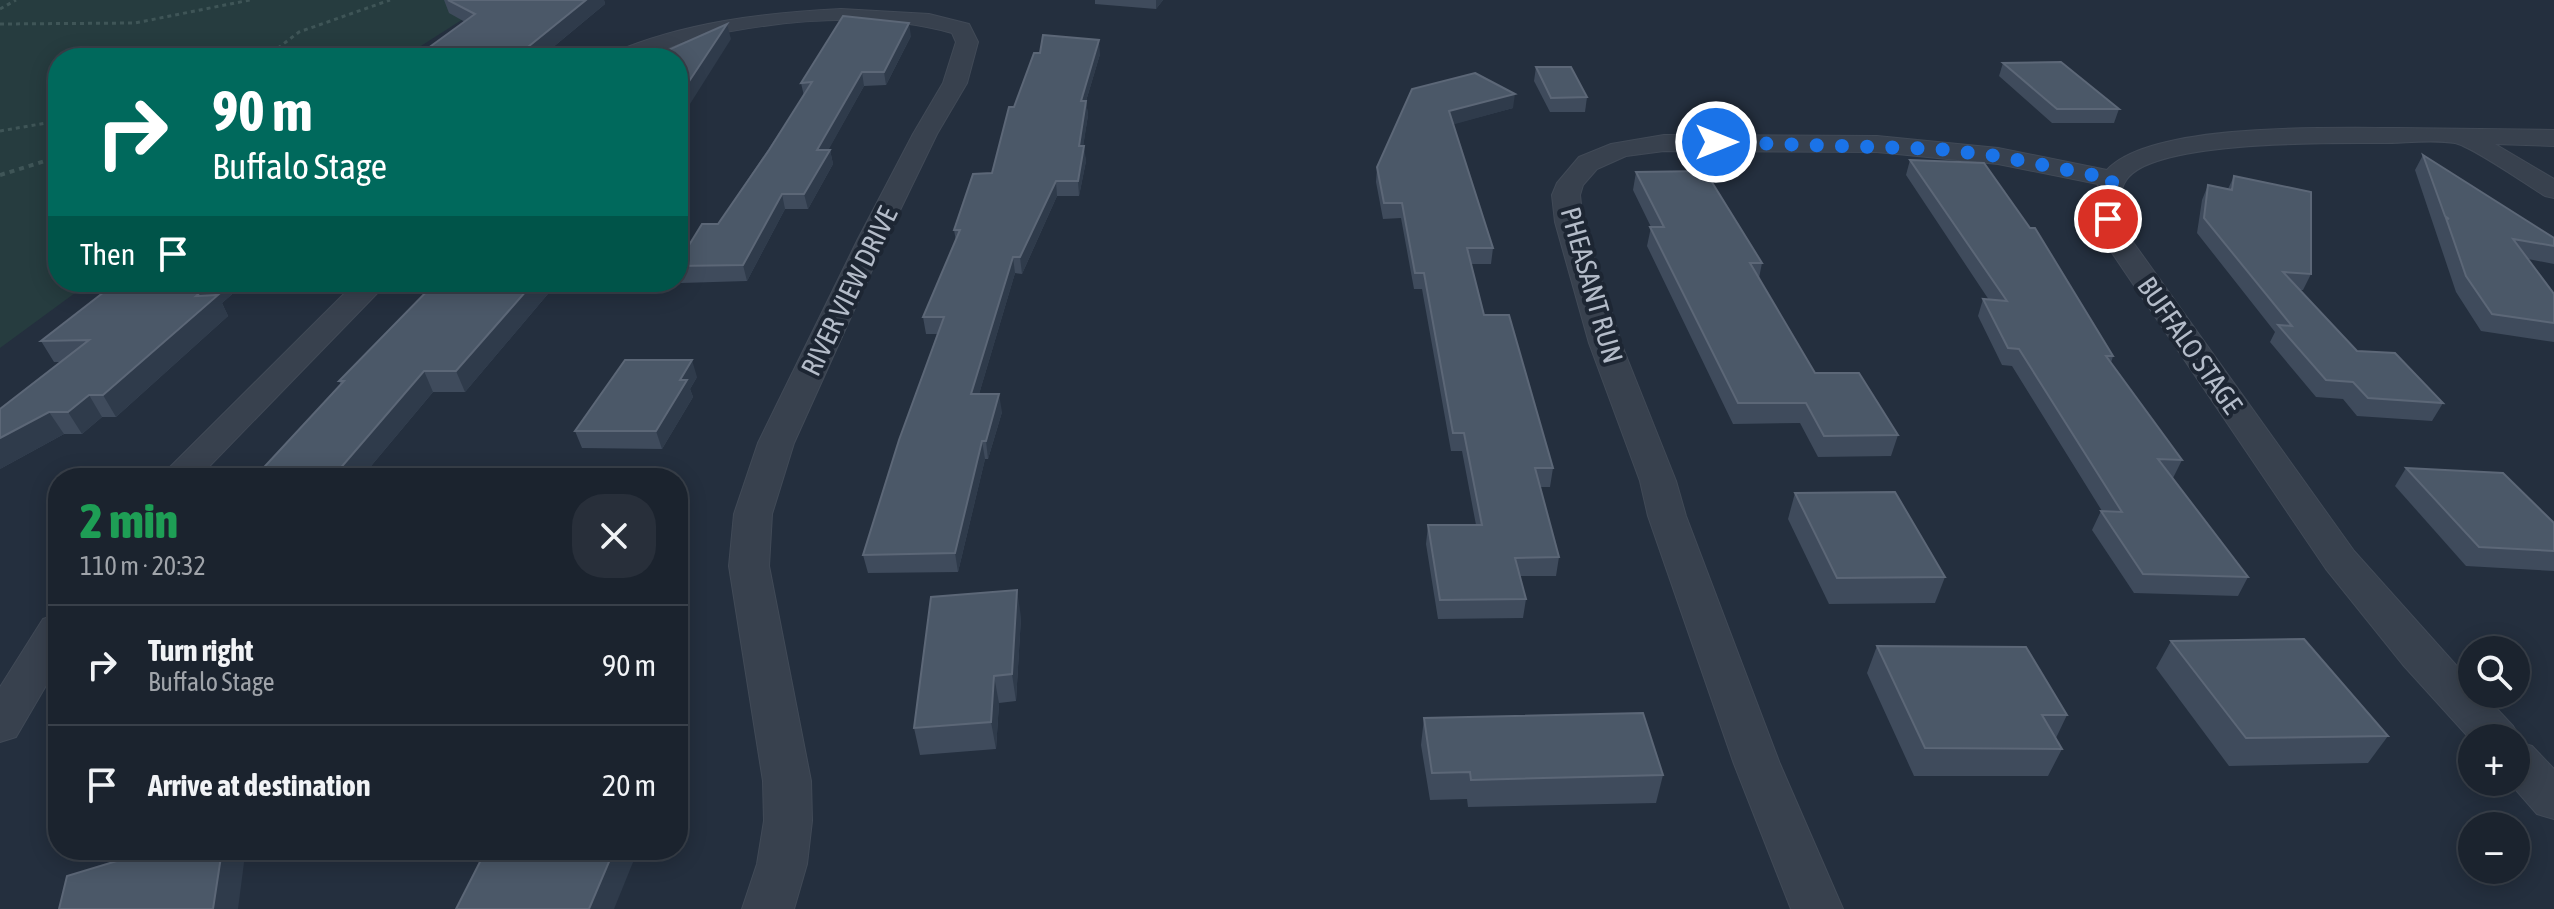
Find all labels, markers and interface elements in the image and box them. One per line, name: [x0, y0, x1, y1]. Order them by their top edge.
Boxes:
text: 90 m: [212, 79, 313, 143]
icon: right: [80, 80, 184, 184]
position arrow: [1674, 100, 1758, 184]
text: Buffalo Stage: [212, 145, 387, 187]
pin: [2074, 185, 2142, 253]
icon: arrive: [2086, 197, 2130, 241]
street label: RIVER VIEW DRIVE: [794, 201, 904, 381]
street label: PHEASANT RUN: [1554, 203, 1630, 367]
icon: arrive: [151, 232, 195, 276]
text: Then: [80, 237, 135, 271]
street label: BUFFALO STAGE: [2131, 271, 2249, 420]
text: 2 min: [80, 493, 178, 548]
button: close: [572, 494, 656, 578]
text: 110 m · 20:32: [80, 551, 206, 581]
text: Turn right: [148, 633, 254, 667]
map controls: [2458, 636, 2530, 884]
button: search: [2458, 636, 2530, 708]
icon: right: [80, 643, 124, 687]
text: 90 m: [602, 648, 656, 682]
text: Buffalo Stage: [148, 667, 274, 697]
button: +: [2458, 724, 2530, 796]
icon: arrive: [80, 763, 124, 807]
text: Arrive at destination: [148, 768, 370, 802]
text: 20 m: [602, 768, 656, 802]
button: −: [2458, 812, 2530, 884]

